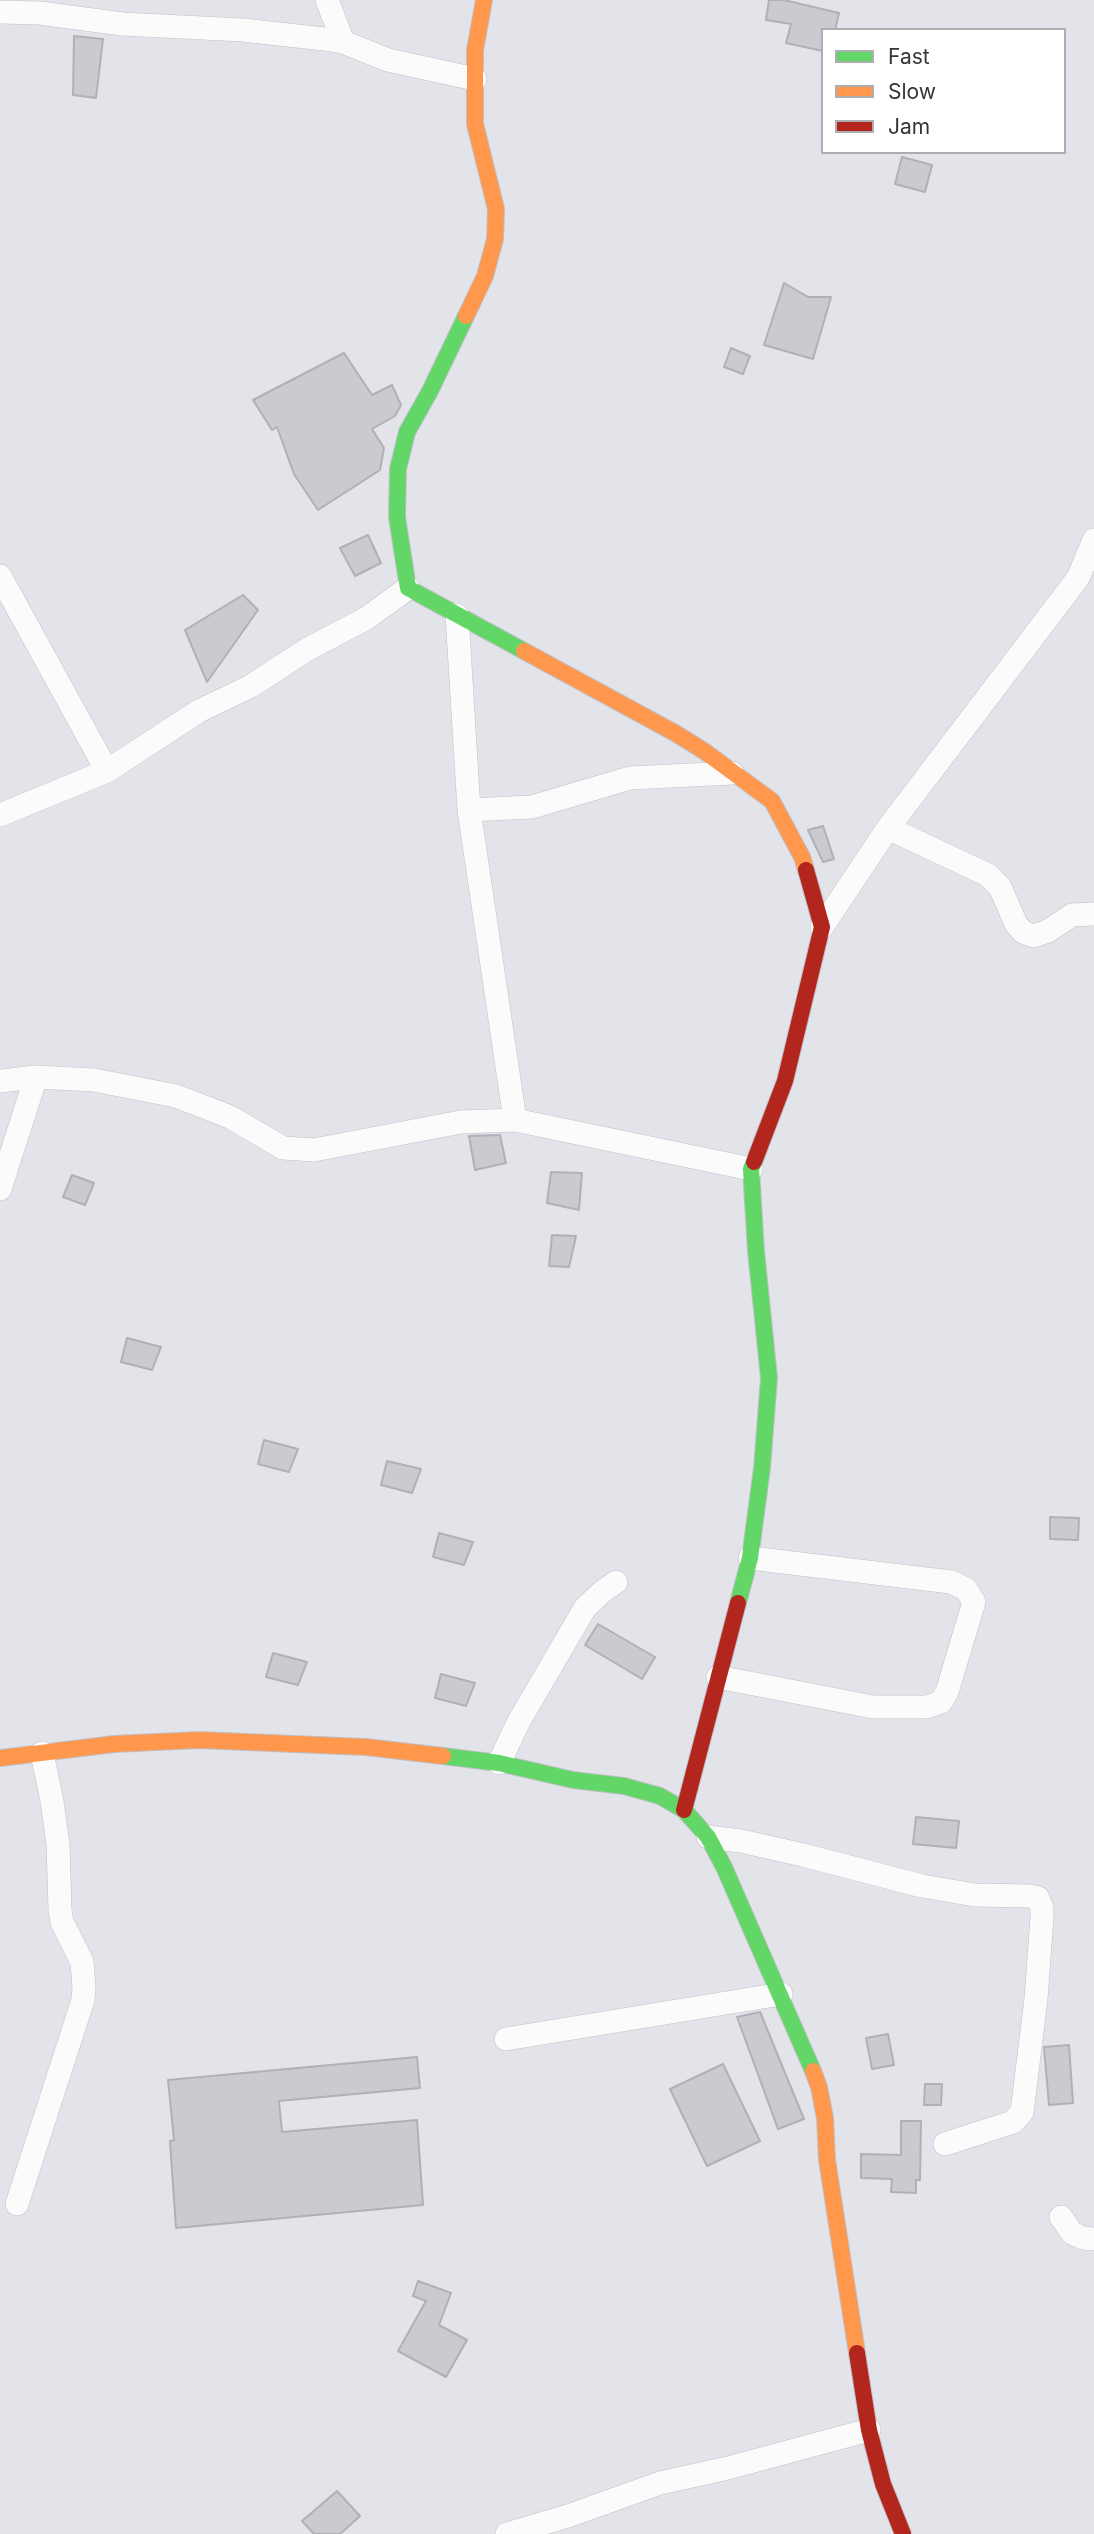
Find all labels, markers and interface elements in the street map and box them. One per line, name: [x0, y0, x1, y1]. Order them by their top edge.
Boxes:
legend: [821, 28, 1066, 154]
text: Fast: [888, 44, 930, 69]
text: Slow: [888, 79, 936, 104]
text: Jam: [888, 114, 930, 139]

